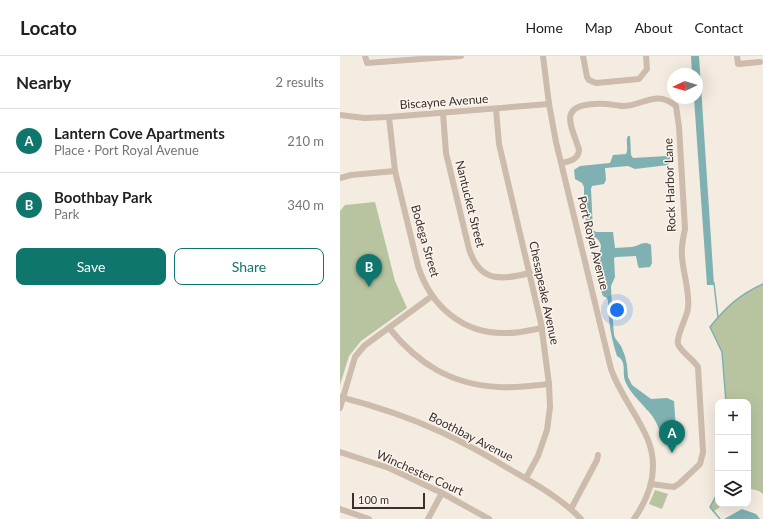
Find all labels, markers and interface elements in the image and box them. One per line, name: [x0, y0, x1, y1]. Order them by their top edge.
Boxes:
text: Locato: [20, 16, 77, 39]
text: Home: [525, 19, 563, 36]
text: Map: [585, 19, 612, 36]
text: About: [634, 19, 672, 36]
text: Contact: [694, 19, 743, 36]
north arrow: [667, 68, 703, 104]
text: Nearby: [16, 72, 71, 93]
text: 2 results: [276, 74, 324, 90]
street label: Biscayne Avenue: [399, 91, 489, 112]
text: Lantern Cove Apartments: [54, 124, 225, 142]
text: A: [24, 133, 34, 149]
text: 210 m: [287, 133, 324, 149]
street label: Rock Harbor Lane: [660, 138, 679, 232]
text: Place · Port Royal Avenue: [54, 142, 199, 158]
street label: Nantucket Street: [452, 159, 489, 250]
text: Boothbay Park: [54, 188, 152, 206]
street label: Port Royal Avenue: [575, 194, 612, 291]
text: B: [25, 197, 33, 213]
text: 340 m: [287, 197, 324, 213]
street label: Bodega Street: [408, 203, 443, 279]
text: Park: [54, 206, 79, 222]
street label: Chesapeake Avenue: [526, 240, 563, 346]
button: Save: [16, 248, 166, 285]
button: Share: [174, 248, 324, 285]
pin: B: [356, 254, 382, 287]
your location: [607, 300, 627, 320]
map controls: [715, 399, 751, 507]
button: +: [715, 399, 751, 435]
street label: Boothbay Avenue: [426, 409, 516, 464]
pin: A: [659, 420, 685, 453]
button: −: [715, 435, 751, 471]
street label: Winchester Court: [374, 447, 467, 499]
button: layers: [715, 471, 751, 507]
scale bar: [352, 491, 425, 510]
text: 100 m: [358, 493, 389, 506]

